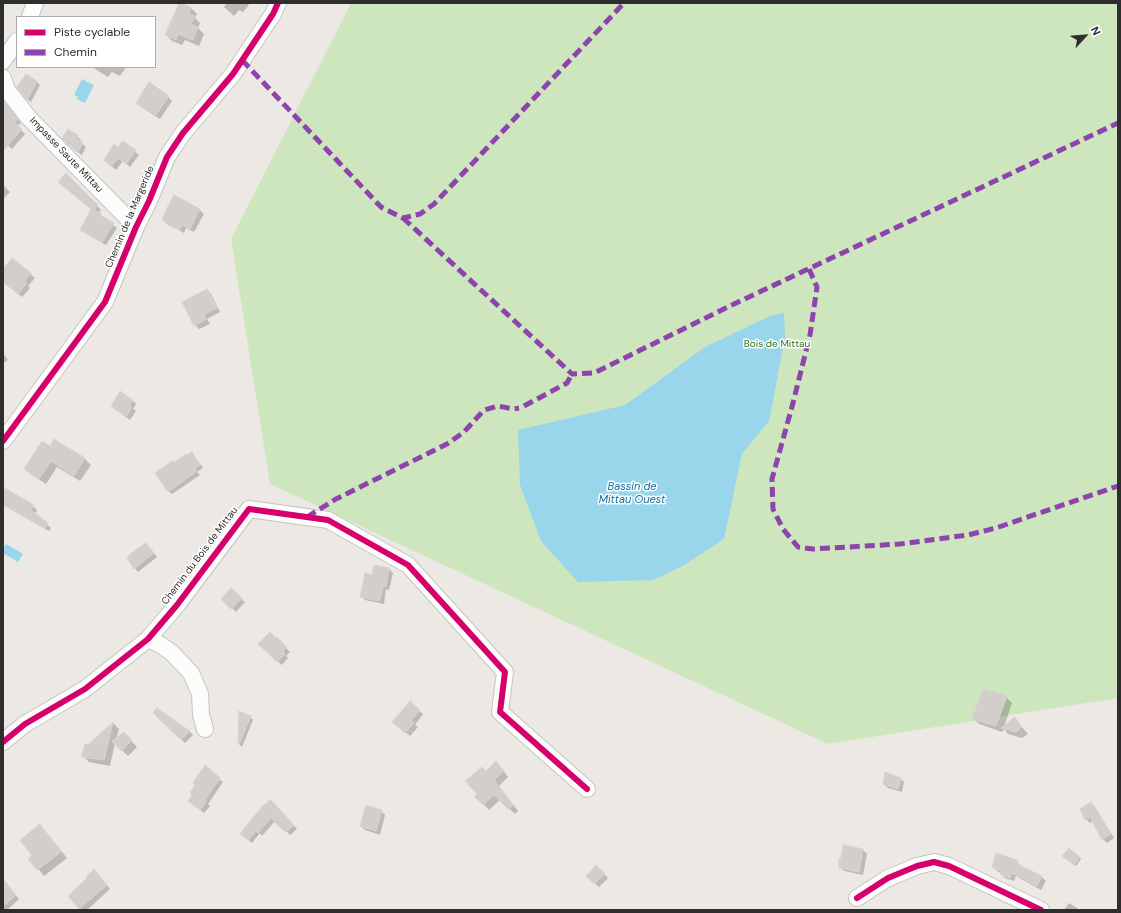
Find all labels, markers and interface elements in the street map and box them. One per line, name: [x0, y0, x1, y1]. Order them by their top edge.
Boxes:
legend: [16, 16, 156, 68]
north arrow: [1065, 16, 1105, 56]
text: Piste cyclable: [54, 24, 130, 40]
text: N: [1088, 24, 1104, 37]
text: Chemin: [54, 44, 97, 60]
street label: Impasse Saute Mittau: [27, 115, 105, 195]
street label: Chemin de la Margeride: [103, 164, 157, 270]
park label: Bois de Mittau: [744, 338, 810, 350]
water label: Bassin de Mittau Ouest: [599, 480, 665, 506]
street label: Chemin du Bois de Mittau: [159, 505, 241, 607]

